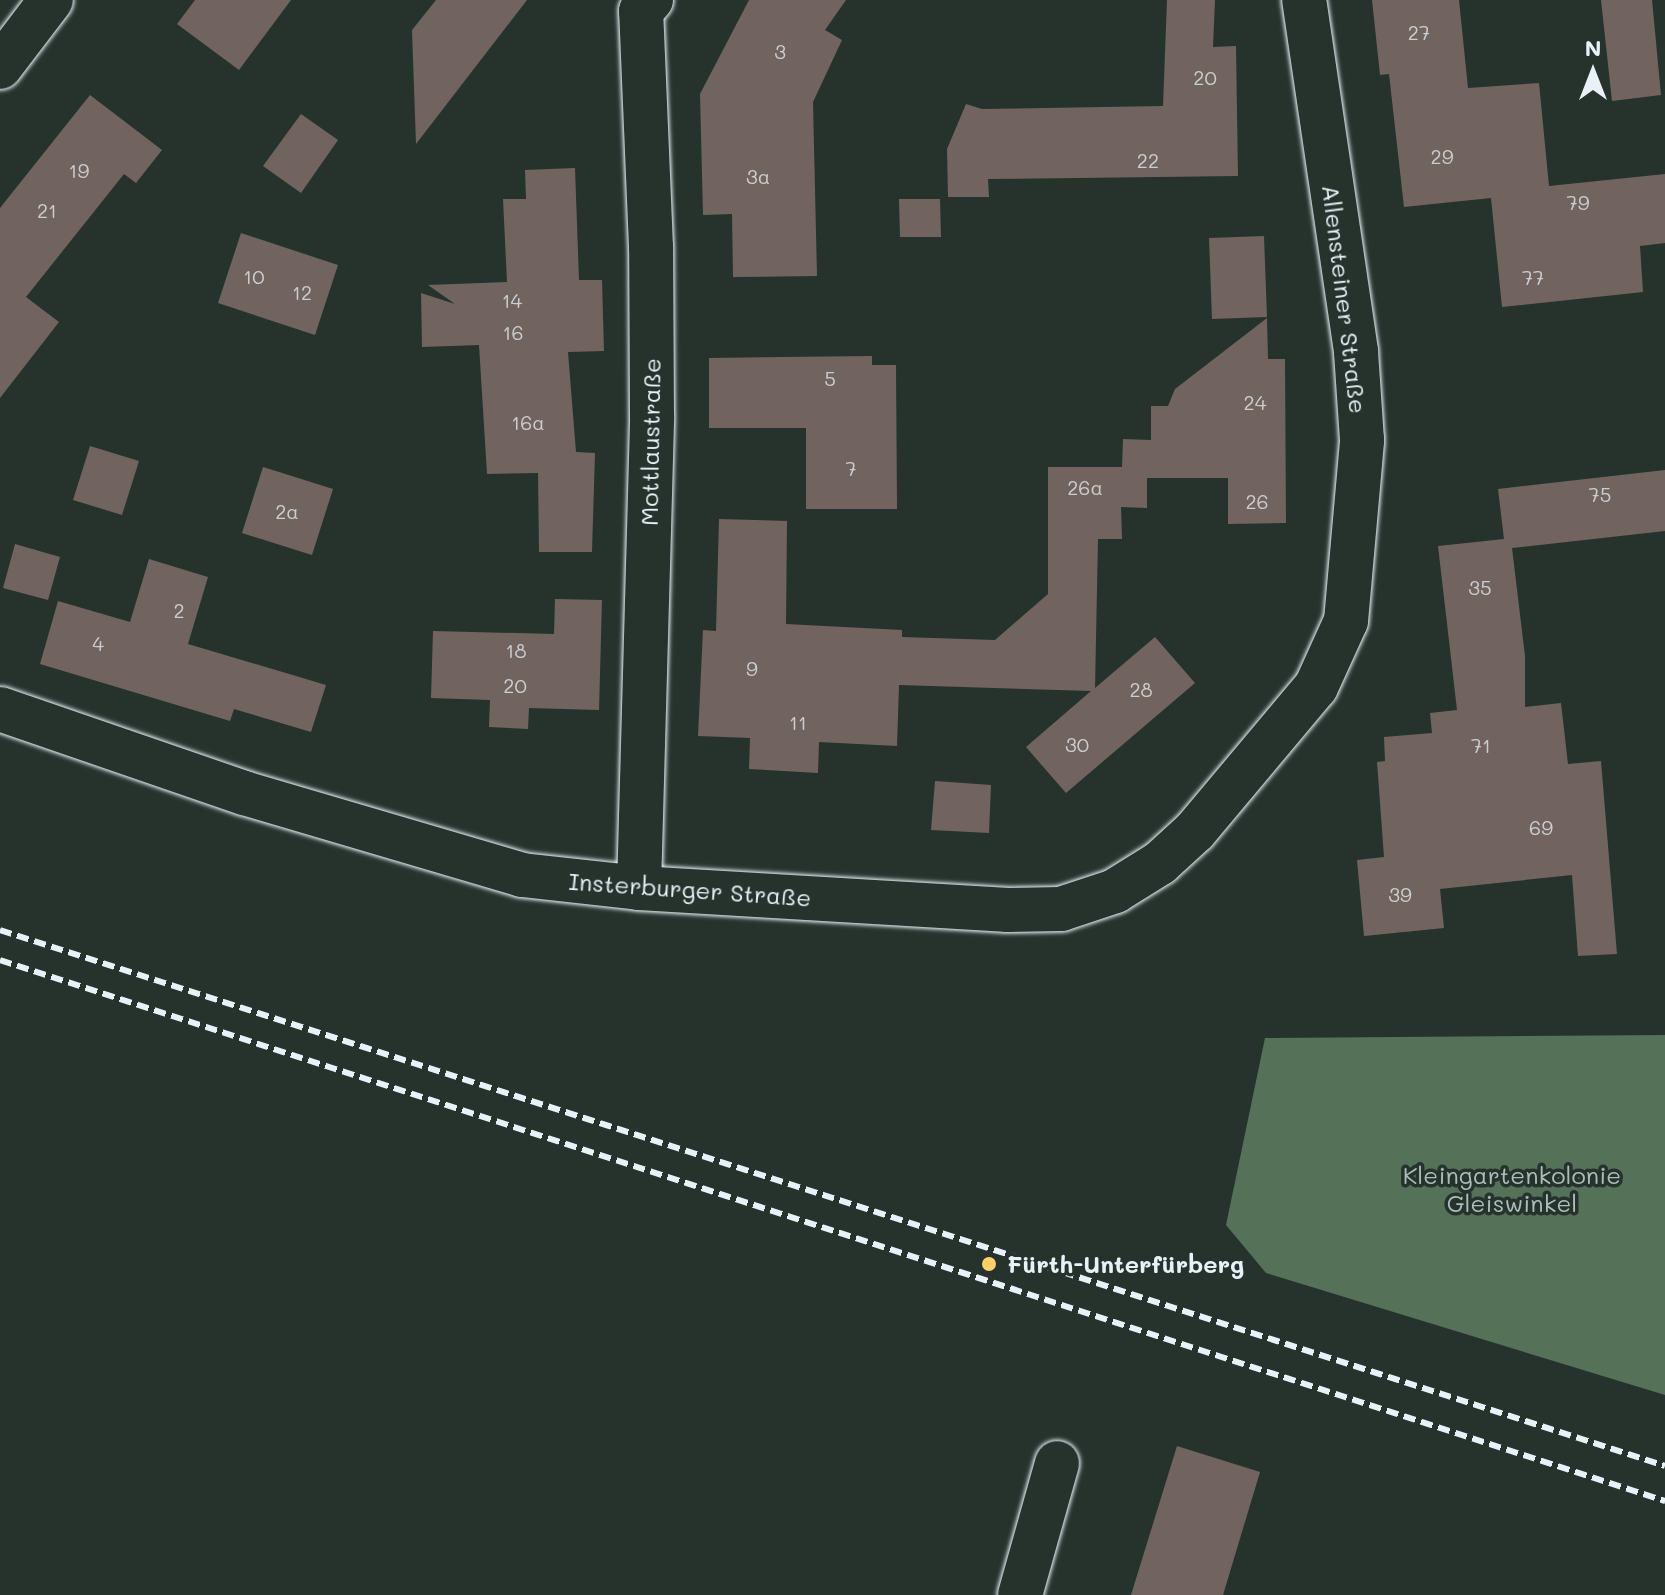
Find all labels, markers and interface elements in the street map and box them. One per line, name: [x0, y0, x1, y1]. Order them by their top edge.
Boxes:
house number: 27: [1408, 20, 1430, 44]
north arrow: [1553, 32, 1633, 112]
text: N: [1585, 33, 1601, 62]
house number: 3: [774, 39, 786, 63]
house number: 20: [1193, 65, 1217, 89]
house number: 29: [1431, 144, 1453, 168]
house number: 22: [1137, 148, 1159, 172]
house number: 19: [69, 158, 89, 182]
house number: 3a: [746, 164, 770, 188]
street label: Allensteiner Straße: [1317, 183, 1373, 415]
house number: 79: [1567, 190, 1589, 214]
house number: 21: [37, 198, 57, 222]
house number: 10: [243, 264, 265, 288]
house number: 77: [1522, 265, 1544, 289]
house number: 12: [292, 280, 312, 304]
house number: 14: [502, 288, 522, 312]
house number: 16: [502, 320, 524, 344]
street label: Mottlaustraße: [634, 358, 666, 526]
house number: 5: [824, 366, 836, 390]
house number: 24: [1244, 390, 1266, 414]
house number: 16a: [511, 410, 545, 434]
house number: 7: [845, 456, 857, 480]
house number: 26a: [1067, 475, 1103, 499]
house number: 75: [1589, 482, 1611, 506]
house number: 26: [1245, 489, 1269, 513]
house number: 2a: [275, 499, 299, 523]
house number: 35: [1468, 575, 1492, 599]
house number: 2: [173, 598, 185, 622]
house number: 4: [92, 631, 104, 655]
house number: 18: [505, 638, 527, 662]
house number: 9: [746, 656, 758, 680]
house number: 20: [503, 673, 527, 697]
house number: 28: [1129, 677, 1153, 701]
house number: 11: [789, 710, 807, 734]
house number: 30: [1065, 732, 1089, 756]
house number: 71: [1471, 733, 1491, 757]
house number: 69: [1529, 815, 1553, 839]
street label: Insterburger Straße: [568, 866, 812, 912]
house number: 39: [1388, 882, 1412, 906]
park label: Kleingartenkolonie Gleiswinkel: [1403, 1161, 1621, 1217]
place label: Fürth-Unterfürberg: [1007, 1250, 1244, 1278]
marker: Fürth-Unterfürberg: [978, 1253, 1000, 1275]

